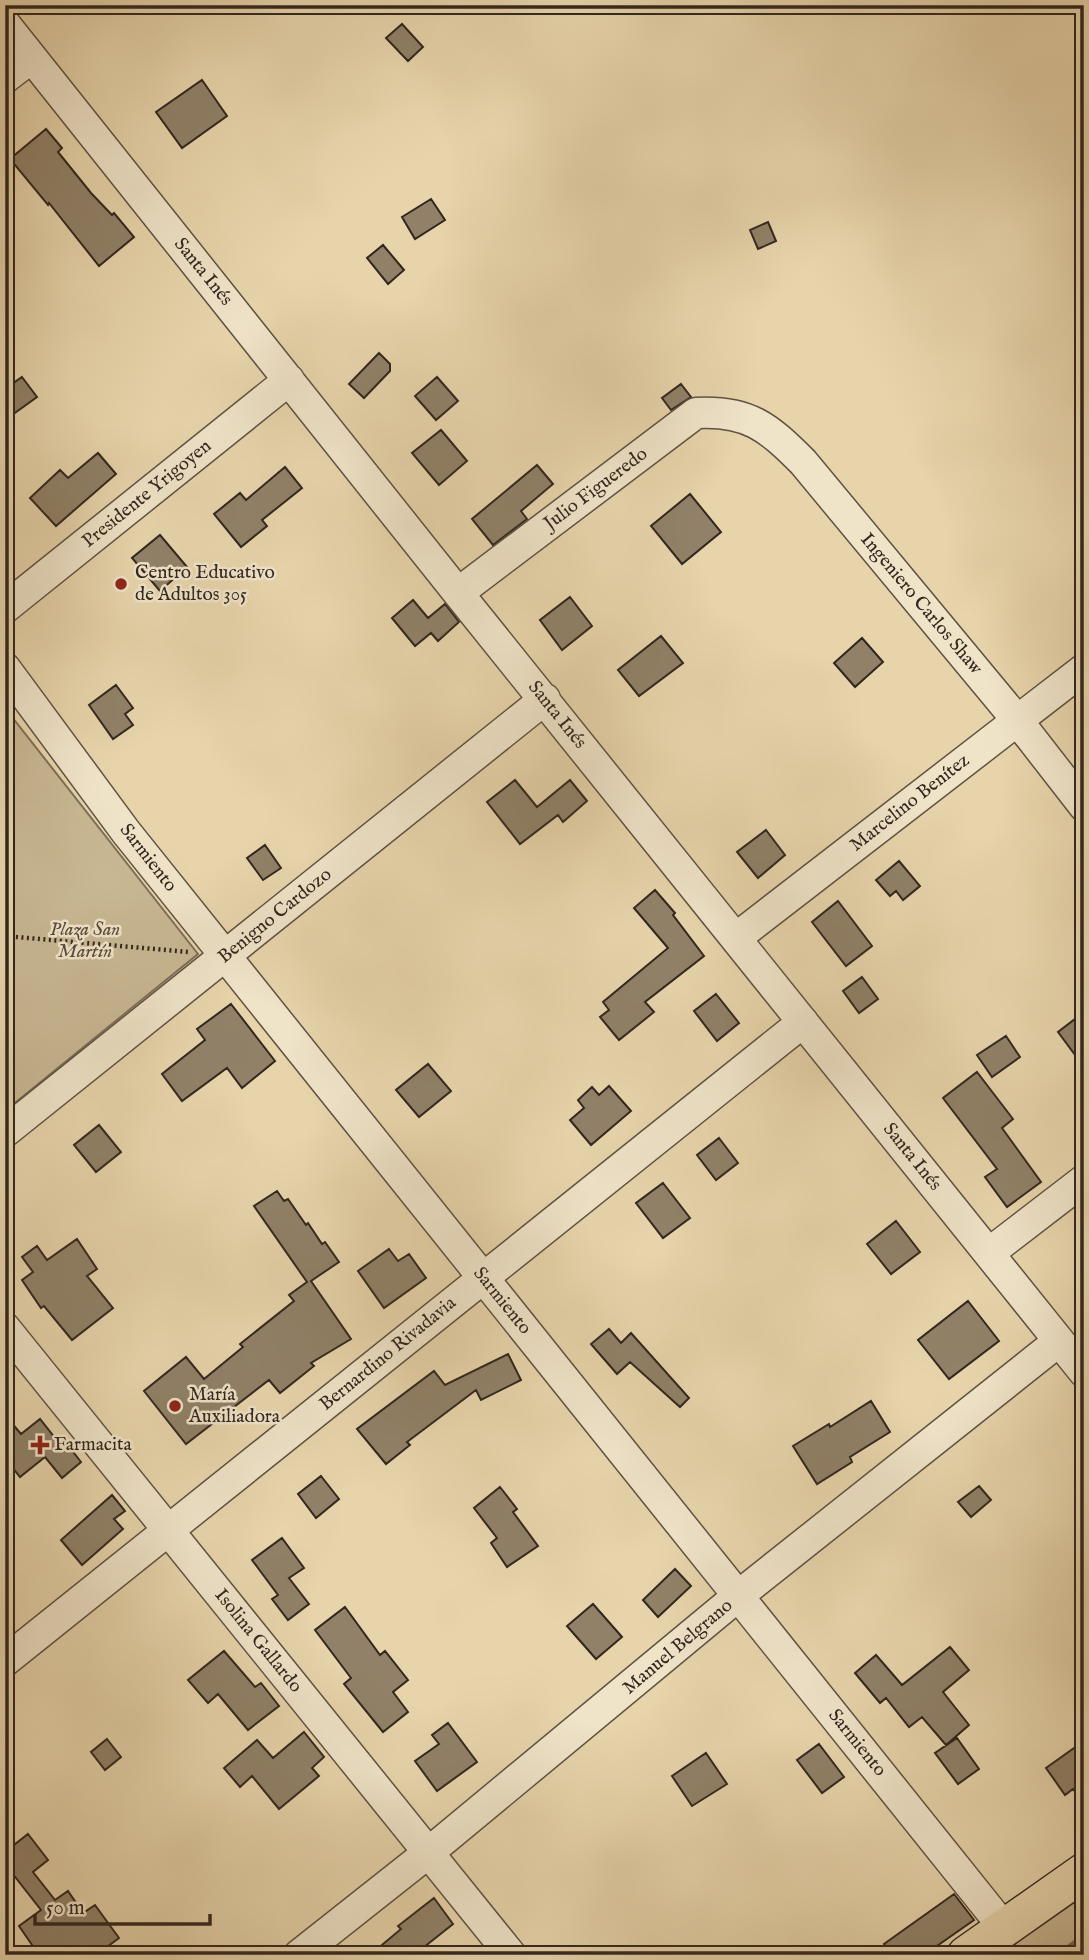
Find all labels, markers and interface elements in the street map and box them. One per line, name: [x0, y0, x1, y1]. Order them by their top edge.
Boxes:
street label: Santa Inés: [168, 233, 238, 311]
street label: Presidente Yrigoyen: [77, 434, 217, 554]
street label: Julio Figueredo: [538, 442, 653, 537]
street label: Ingeniero Carlos Shaw: [855, 528, 988, 680]
place label: Centro Educativo de Adultos 305: [135, 561, 275, 607]
marker: Centro Educativo de Adultos 305: [113, 576, 129, 592]
street label: Santa Inés: [522, 676, 592, 754]
street label: Marcelino Benítez: [845, 749, 975, 857]
street label: Sarmiento: [114, 819, 182, 897]
street label: Benigno Cardozo: [213, 863, 337, 969]
park label: Plaza San Martín: [50, 918, 120, 964]
street label: Santa Inés: [877, 1118, 947, 1196]
street label: Sarmiento: [467, 1262, 537, 1340]
street label: Bernardino Rivadavia: [315, 1291, 462, 1417]
place label: María Auxiliadora: [188, 1383, 281, 1429]
marker: María Auxiliadora: [167, 1398, 183, 1414]
place label: Farmacita: [54, 1433, 133, 1457]
marker: Farmacita: [32, 1437, 48, 1453]
street label: Isolina Gallardo: [209, 1584, 307, 1698]
street label: Manuel Belgrano: [618, 1594, 738, 1700]
street label: Sarmiento: [822, 1704, 892, 1782]
scale bar: [35, 1883, 210, 1927]
text: 50 m: [46, 1895, 85, 1922]

